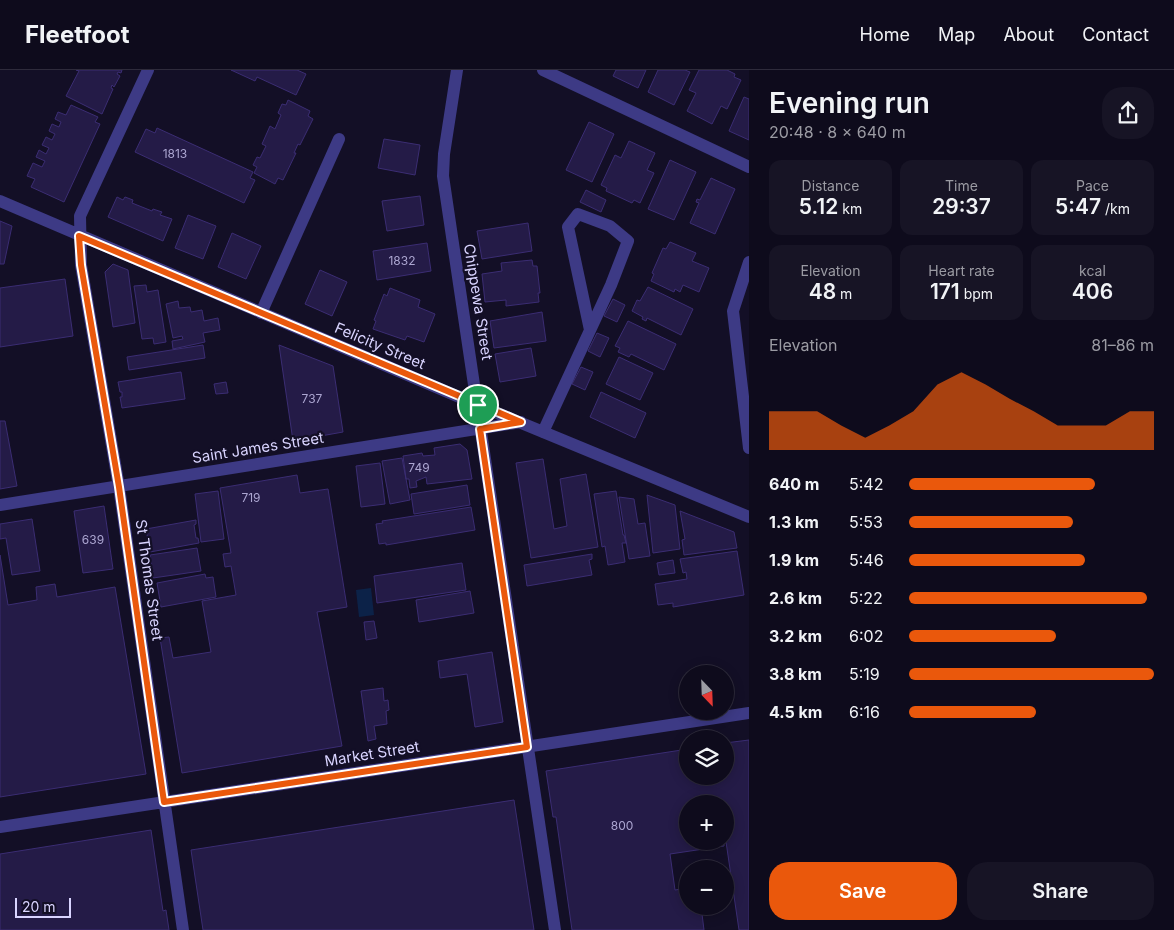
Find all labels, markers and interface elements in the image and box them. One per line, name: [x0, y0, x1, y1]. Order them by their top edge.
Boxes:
text: Fleetfoot: [25, 20, 129, 49]
text: Home: [860, 24, 910, 45]
text: Map: [938, 24, 975, 45]
text: About: [1003, 24, 1054, 45]
text: Contact: [1082, 24, 1149, 45]
text: Evening run: [769, 86, 930, 120]
button: share: [1102, 87, 1154, 139]
text: 20:48 · 8 × 640 m: [769, 122, 906, 142]
house number: 1813: [163, 146, 187, 161]
text: Distance: [802, 177, 859, 194]
text: Time: [945, 177, 978, 194]
text: Pace: [1076, 177, 1109, 194]
text: 5.12: [799, 194, 838, 219]
text: 29:37: [932, 194, 991, 219]
text: 5:47: [1055, 194, 1101, 219]
text: km: [838, 200, 862, 217]
text: /km: [1101, 200, 1130, 217]
street label: Chippewa Street: [460, 242, 497, 362]
house number: 1832: [388, 253, 416, 268]
text: Elevation: [801, 262, 861, 279]
text: Heart rate: [928, 262, 995, 279]
text: kcal: [1079, 262, 1106, 279]
text: 48: [809, 279, 836, 304]
text: 171: [930, 279, 960, 304]
text: 406: [1072, 279, 1113, 304]
text: m: [836, 285, 852, 302]
text: bpm: [960, 285, 993, 302]
street label: Felicity Street: [332, 318, 428, 373]
text: Elevation: [769, 335, 838, 355]
text: 81–86 m: [1091, 335, 1154, 355]
pin: [457, 384, 499, 426]
house number: 737: [302, 391, 323, 406]
icon: arrive: [464, 391, 492, 419]
street label: Saint James Street: [191, 428, 325, 467]
house number: 749: [408, 460, 430, 475]
text: 640 m: [769, 474, 819, 494]
text: 5:42: [849, 474, 883, 494]
house number: 719: [241, 490, 261, 505]
text: 1.3 km: [769, 512, 819, 532]
text: 5:53: [849, 512, 883, 532]
street label: St Thomas Street: [132, 518, 167, 642]
house number: 639: [82, 532, 104, 547]
text: 1.9 km: [769, 550, 819, 570]
text: 5:46: [849, 550, 884, 570]
text: 2.6 km: [769, 588, 822, 608]
text: 5:22: [849, 588, 883, 608]
text: 3.2 km: [769, 626, 822, 646]
text: 6:02: [849, 626, 883, 646]
text: 3.8 km: [769, 664, 822, 684]
text: 5:19: [849, 664, 880, 684]
north arrow: [679, 665, 734, 720]
map controls: [679, 665, 734, 915]
text: 4.5 km: [769, 702, 822, 722]
text: 6:16: [849, 702, 880, 722]
button: layers: [679, 730, 734, 785]
street label: Market Street: [323, 737, 421, 770]
button: +: [679, 795, 734, 850]
house number: 800: [611, 818, 633, 833]
button: −: [679, 860, 734, 915]
button: Save: [769, 862, 957, 920]
button: Share: [967, 862, 1154, 920]
scale bar: [15, 895, 71, 918]
text: 20 m: [22, 898, 56, 915]

